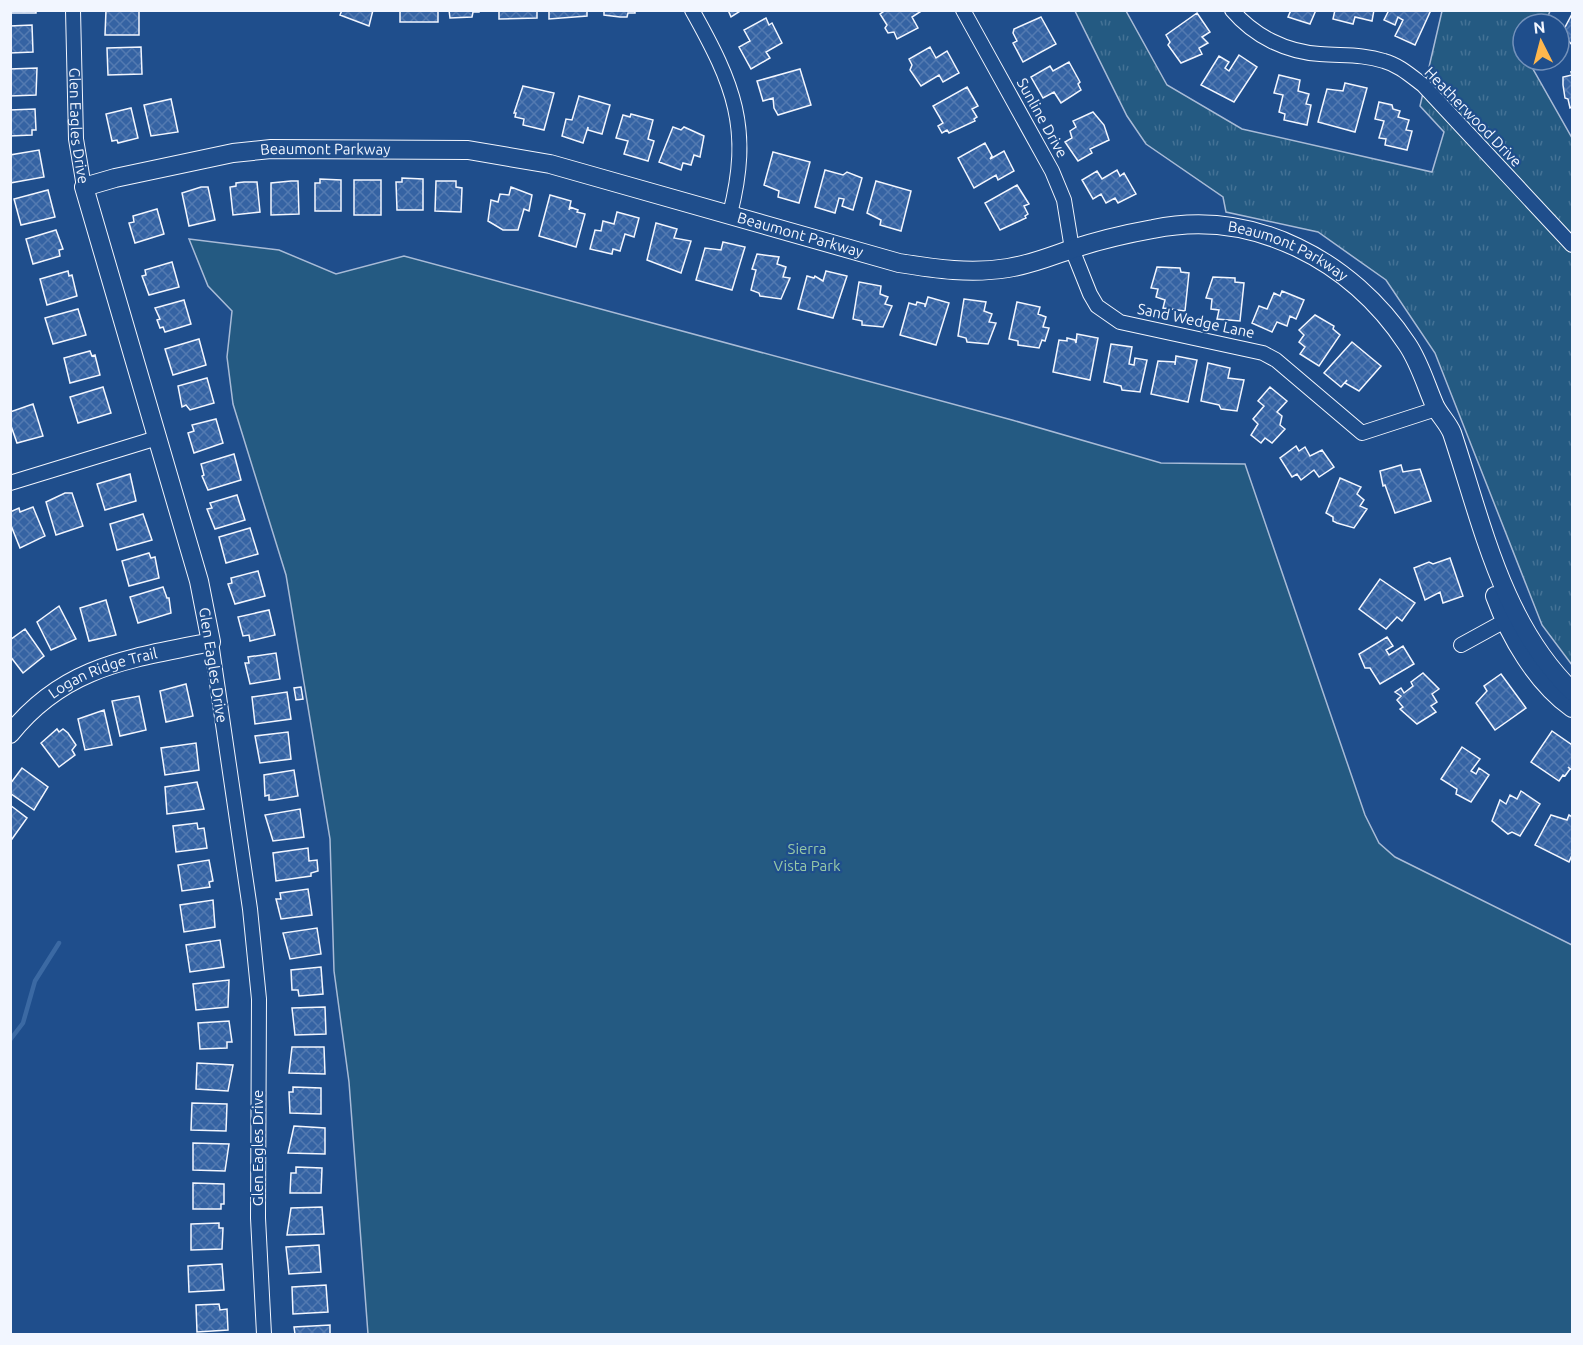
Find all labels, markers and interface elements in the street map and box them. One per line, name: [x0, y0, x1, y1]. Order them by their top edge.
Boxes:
north arrow: [1511, 12, 1571, 72]
text: N: [1533, 18, 1546, 37]
street label: Heatherwood Drive: [1421, 63, 1525, 170]
street label: Glen Eagles Drive: [66, 67, 92, 185]
street label: Sunline Drive: [1014, 75, 1071, 160]
street label: Beaumont Parkway: [259, 140, 391, 158]
street label: Beaumont Parkway: [736, 209, 865, 260]
street label: Beaumont Parkway: [1227, 218, 1351, 284]
street label: Sand Wedge Lane: [1136, 300, 1256, 341]
street label: Glen Eagles Drive: [196, 606, 231, 724]
street label: Logan Ridge Trail: [45, 644, 159, 702]
park label: Sierra Vista Park: [774, 840, 841, 874]
street label: Glen Eagles Drive: [249, 1090, 266, 1206]

